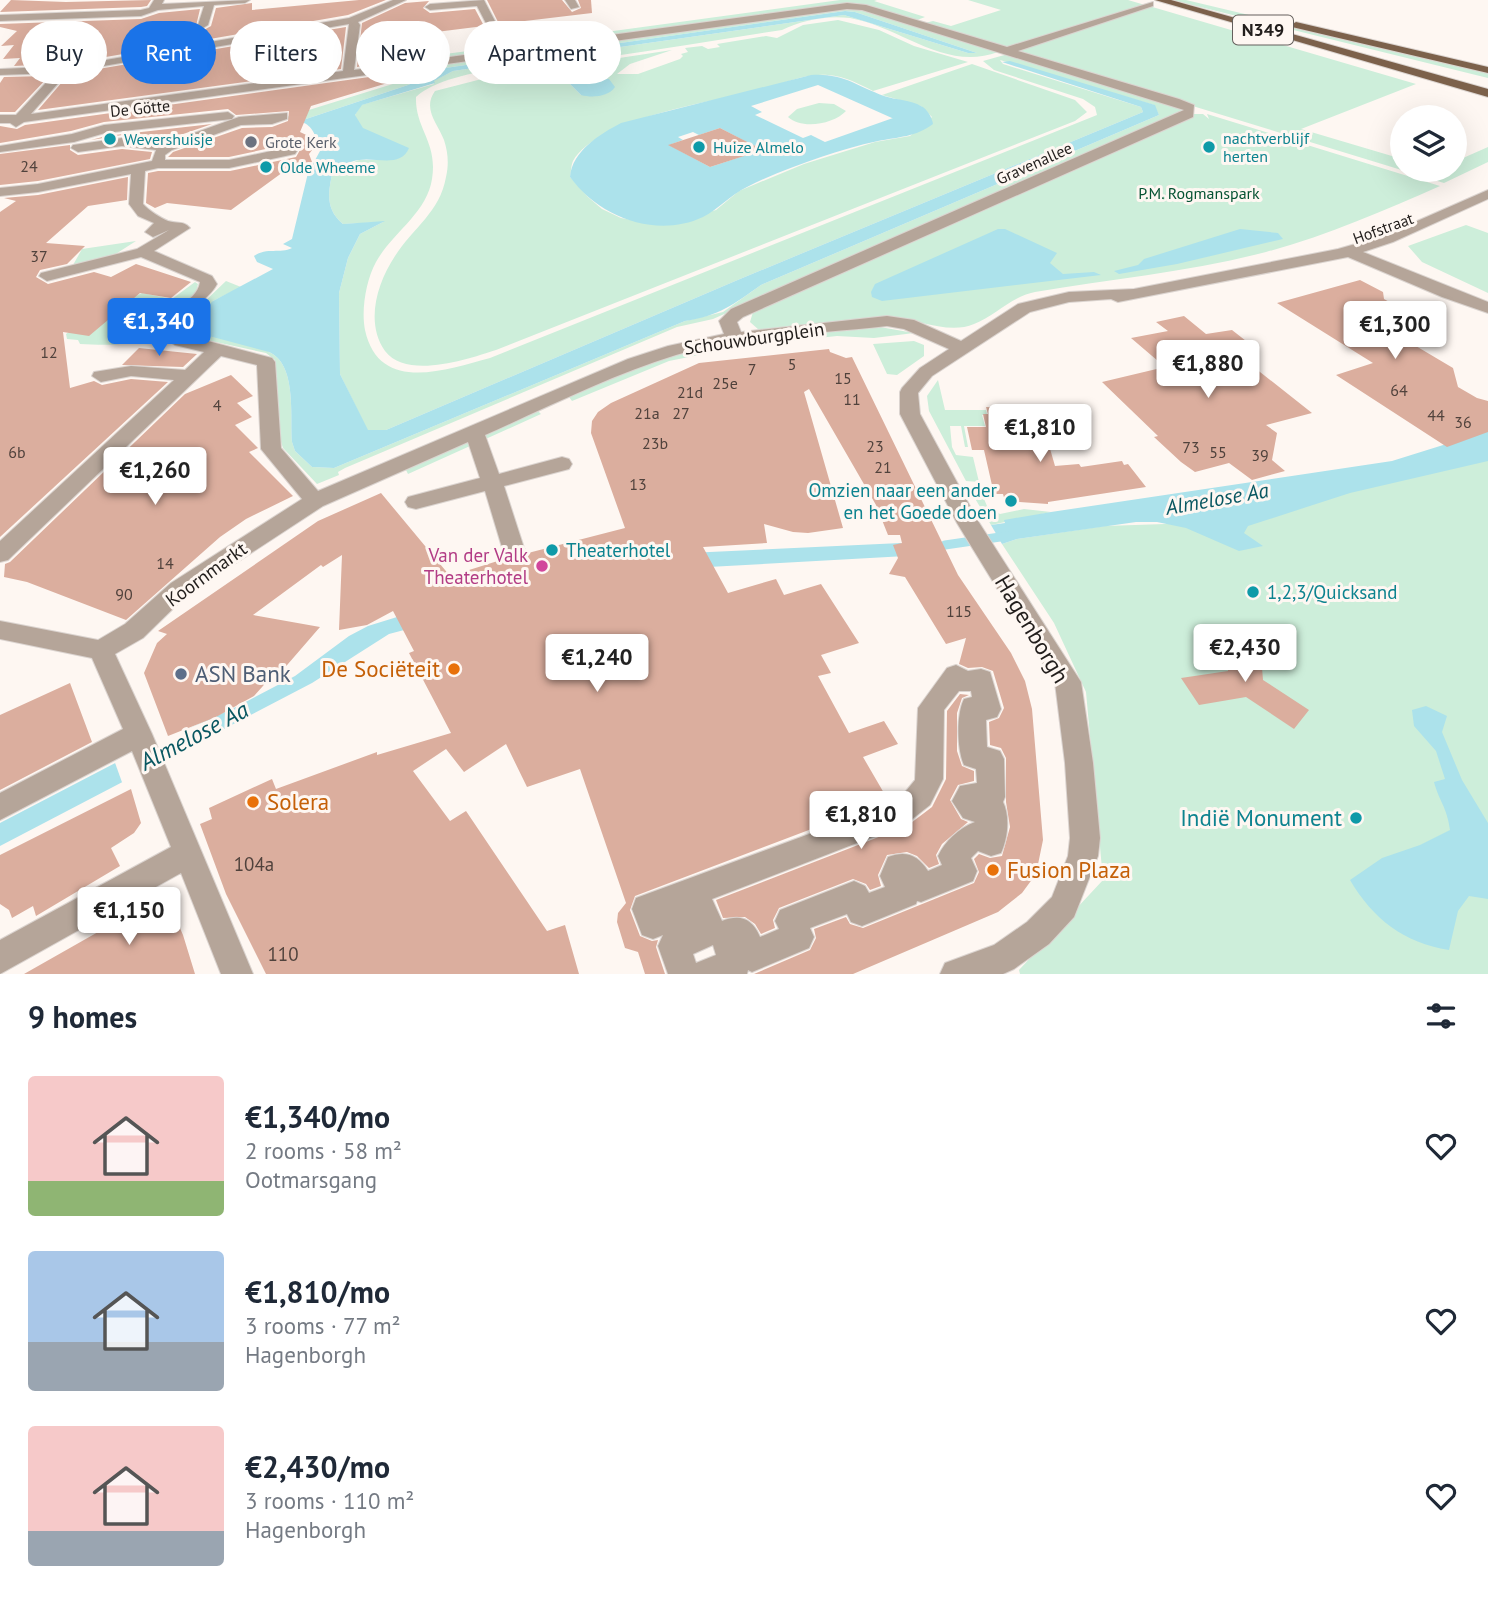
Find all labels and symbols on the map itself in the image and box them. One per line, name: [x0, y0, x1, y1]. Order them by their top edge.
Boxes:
road number: N349: [1233, 15, 1293, 44]
street label: De Götte: [109, 95, 171, 121]
place label: nachtverblijf herten: [1223, 128, 1310, 166]
place label: Wevershuisje: [124, 129, 213, 149]
marker: Wevershuisje: [102, 131, 118, 147]
place label: Grote Kerk: [265, 132, 337, 152]
marker: Grote Kerk: [243, 134, 259, 150]
place label: Huize Almelo: [713, 137, 804, 157]
street label: Gravenallee: [993, 137, 1075, 189]
marker: Huize Almelo: [691, 139, 707, 155]
marker: nachtverblijf herten: [1201, 139, 1217, 155]
house number: 24: [20, 156, 38, 176]
place label: Olde Wheeme: [280, 157, 376, 177]
marker: Olde Wheeme: [258, 159, 274, 175]
park label: P.M. Rogmanspark: [1138, 183, 1260, 203]
street label: Hofstraat: [1350, 208, 1417, 248]
house number: 37: [30, 246, 48, 266]
pin: €1,340: [102, 298, 216, 358]
pin: €1,300: [1338, 302, 1452, 361]
street label: Schouwburgplein: [682, 316, 826, 360]
pin: €1,880: [1151, 340, 1265, 400]
house number: 12: [40, 342, 58, 362]
house number: 5: [788, 354, 796, 374]
house number: 7: [748, 359, 756, 379]
house number: 15: [834, 368, 852, 388]
house number: 25e: [712, 373, 738, 393]
house number: 64: [1390, 380, 1408, 400]
house number: 21d: [677, 382, 703, 402]
house number: 11: [843, 389, 861, 409]
house number: 4: [213, 395, 222, 415]
house number: 21a: [634, 403, 660, 423]
house number: 27: [672, 403, 690, 423]
pin: €1,810: [983, 405, 1097, 464]
house number: 44: [1427, 405, 1445, 425]
house number: 36: [1454, 412, 1472, 432]
house number: 23b: [642, 433, 668, 453]
house number: 23: [866, 436, 884, 456]
house number: 73: [1182, 437, 1200, 457]
house number: 6b: [8, 442, 26, 462]
house number: 55: [1209, 442, 1227, 462]
house number: 39: [1251, 445, 1269, 465]
pin: €1,260: [98, 448, 212, 507]
house number: 21: [874, 457, 892, 477]
house number: 13: [629, 474, 647, 494]
water label: Almelose Aa: [1162, 476, 1271, 521]
place label: Omzien naar een ander en het Goede doen: [808, 478, 998, 524]
marker: Omzien naar een ander en het Goede doen: [1003, 493, 1019, 509]
street label: Koornmarkt: [161, 536, 252, 612]
place label: Theaterhotel: [566, 538, 671, 562]
marker: Theaterhotel: [544, 542, 560, 558]
place label: Van der Valk Theaterhotel: [424, 543, 528, 589]
house number: 14: [156, 553, 174, 573]
marker: Van der Valk Theaterhotel: [534, 558, 550, 574]
street label: Hagenborgh: [989, 569, 1076, 688]
place label: 1,2,3/Quicksand: [1267, 580, 1397, 604]
house number: 90: [115, 584, 133, 604]
marker: 1,2,3/Quicksand: [1245, 584, 1261, 600]
house number: 115: [946, 601, 972, 621]
pin: €2,430: [1188, 624, 1302, 684]
pin: €1,240: [540, 634, 654, 694]
place label: De Sociëteit: [321, 654, 440, 683]
place label: ASN Bank: [195, 659, 291, 688]
marker: De Sociëteit: [446, 661, 462, 677]
marker: ASN Bank: [173, 666, 189, 682]
water label: Almelose Aa: [133, 694, 254, 778]
place label: Solera: [267, 787, 329, 816]
pin: €1,810: [804, 792, 918, 851]
marker: Solera: [245, 794, 261, 810]
place label: Indië Monument: [1180, 803, 1342, 832]
marker: Indië Monument: [1348, 810, 1364, 826]
house number: 104a: [234, 852, 274, 876]
place label: Fusion Plaza: [1007, 855, 1131, 884]
marker: Fusion Plaza: [985, 862, 1001, 878]
pin: €1,150: [72, 888, 186, 947]
house number: 110: [267, 942, 299, 966]

